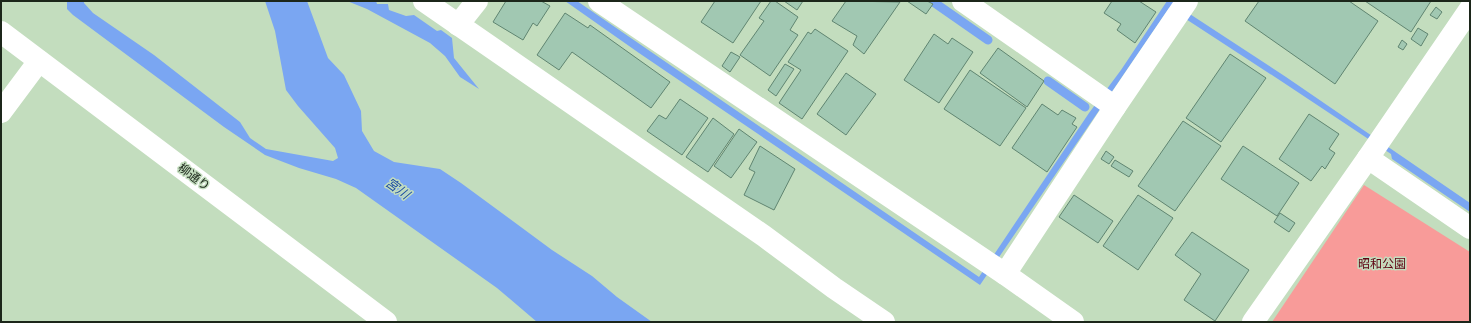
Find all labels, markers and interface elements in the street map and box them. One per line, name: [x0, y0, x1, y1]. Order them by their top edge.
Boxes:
street label: 柳通り: [175, 161, 213, 193]
water label: 宮川: [383, 175, 414, 203]
park label: 昭和公園: [1358, 257, 1406, 271]

